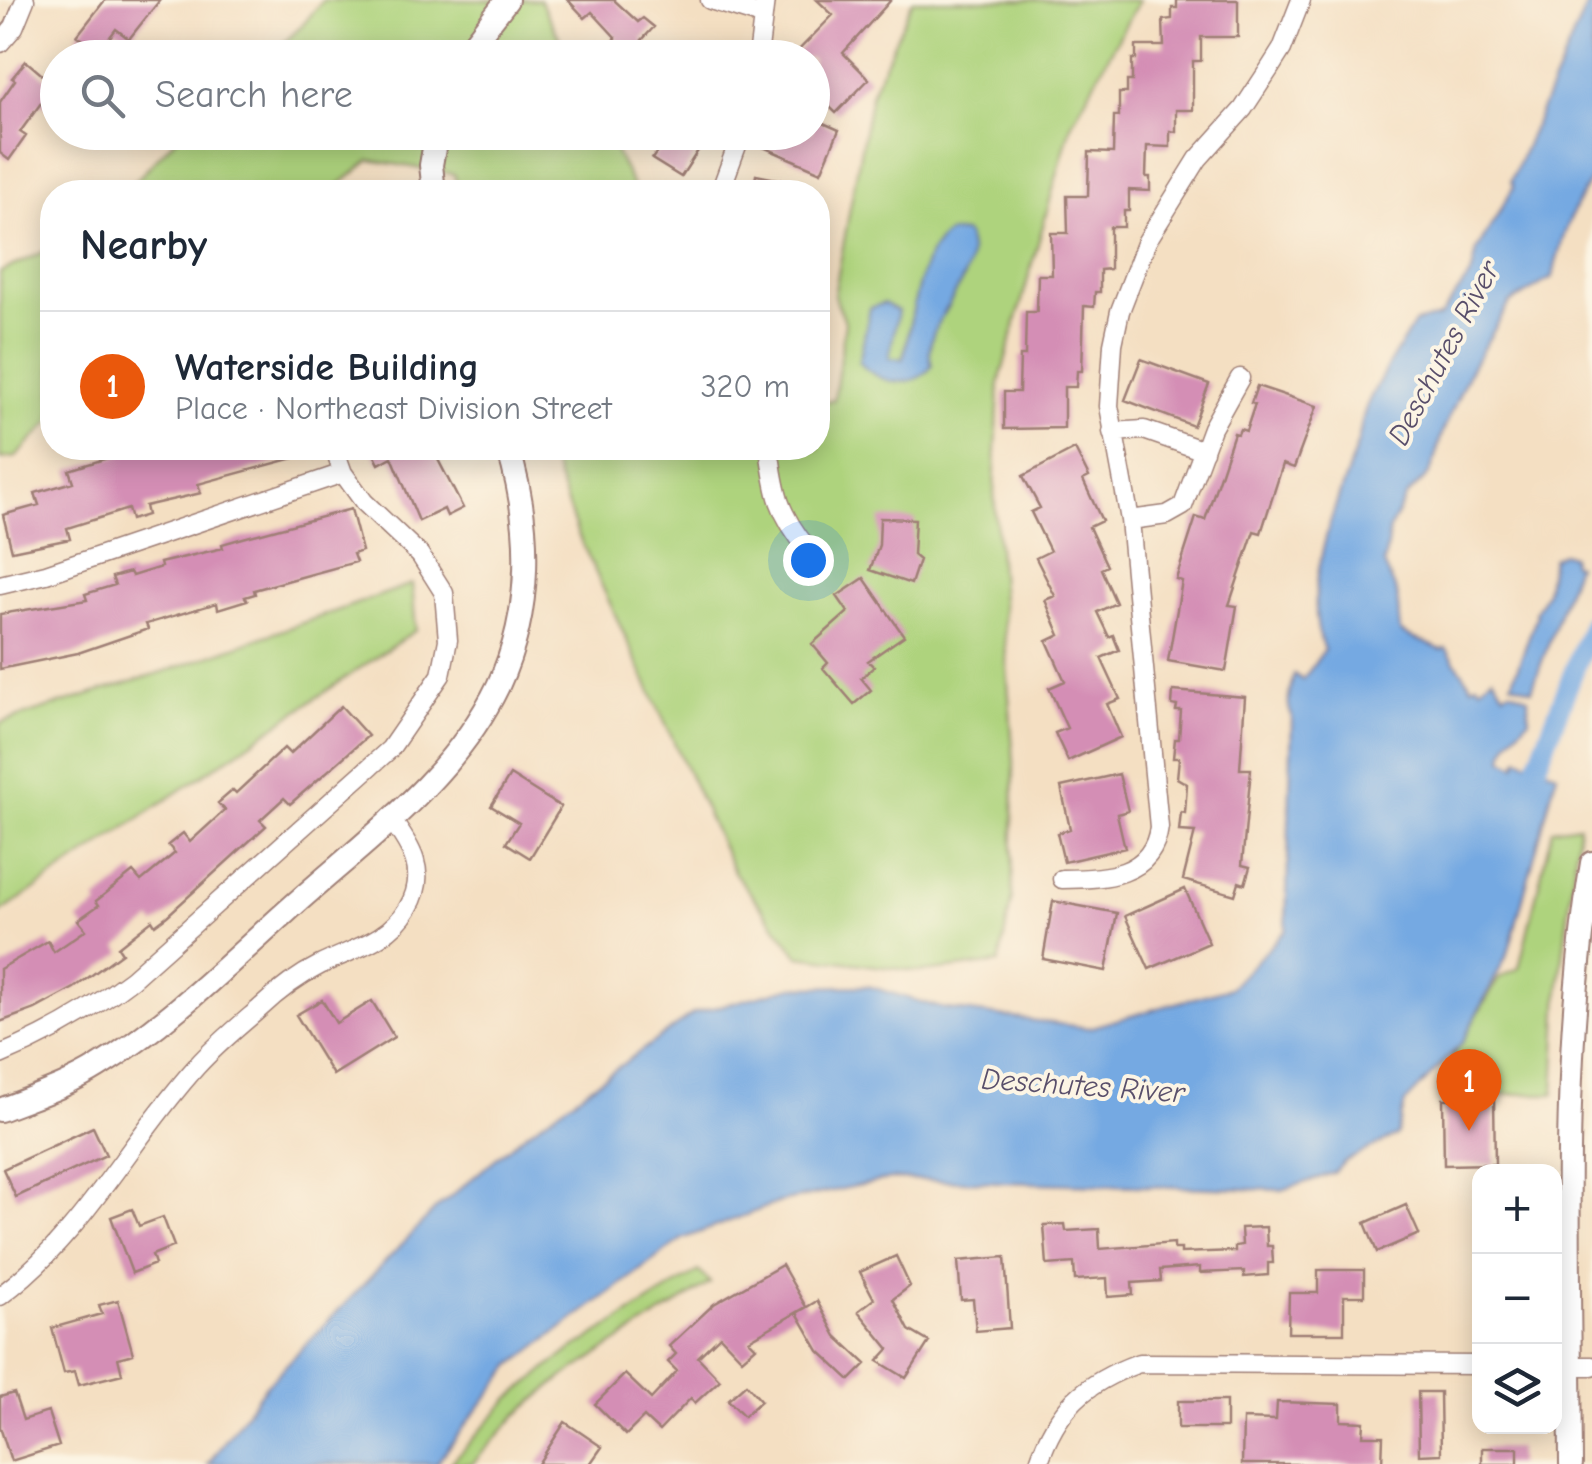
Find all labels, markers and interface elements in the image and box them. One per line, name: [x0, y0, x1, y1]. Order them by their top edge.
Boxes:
search box: [40, 40, 830, 150]
icon: search: [75, 68, 130, 123]
text: Search here: [155, 73, 353, 117]
text: Nearby: [80, 221, 207, 270]
water label: Deschutes River: [1381, 254, 1508, 451]
text: Waterside Building: [175, 346, 479, 390]
text: 1: [106, 368, 119, 405]
text: 320 m: [700, 368, 790, 405]
text: Place · Northeast Division Street: [175, 390, 612, 427]
your location: [783, 535, 834, 586]
pin: 1: [1436, 1048, 1502, 1131]
water label: Deschutes River: [980, 1061, 1187, 1111]
map controls: [1472, 1164, 1562, 1434]
button: +: [1472, 1164, 1562, 1254]
button: −: [1472, 1254, 1562, 1344]
button: layers: [1472, 1344, 1562, 1434]

